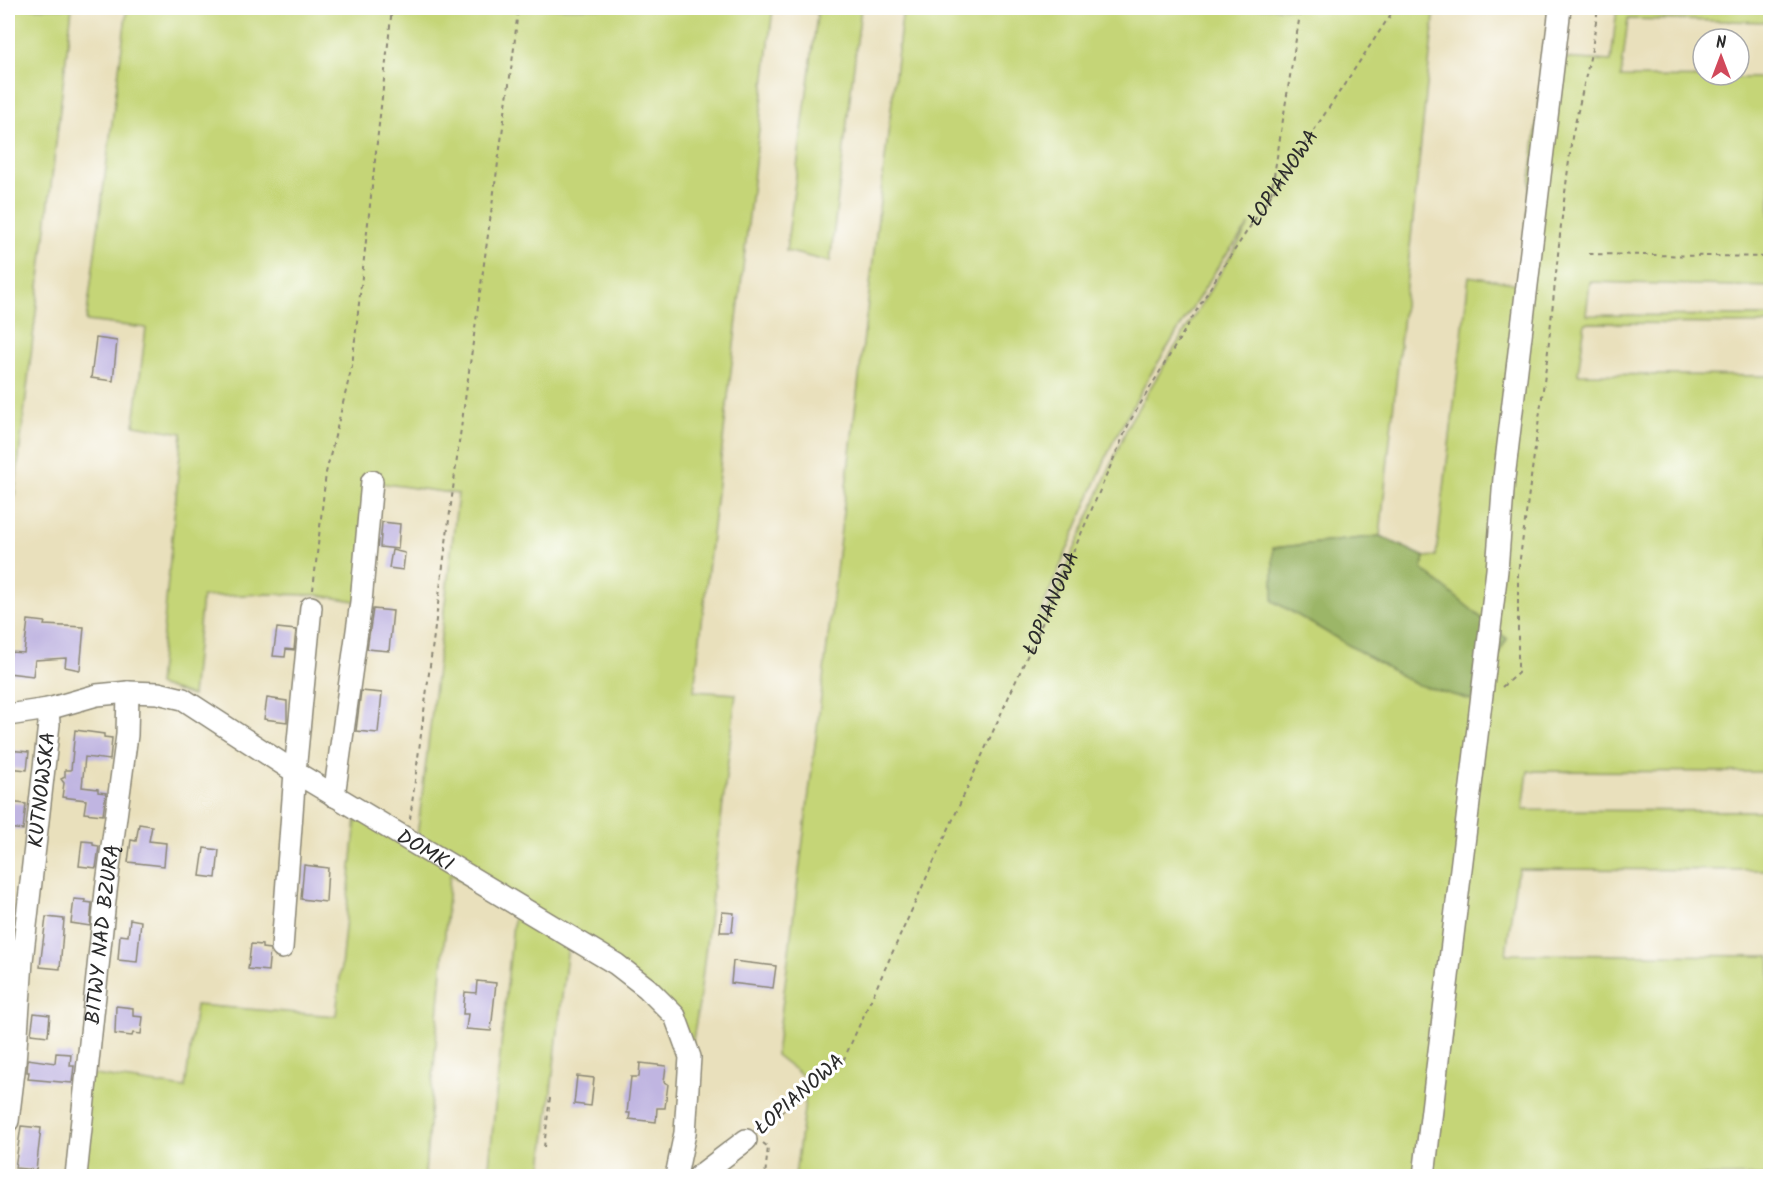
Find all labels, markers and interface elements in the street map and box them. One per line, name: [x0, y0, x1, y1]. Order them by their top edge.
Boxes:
north arrow: [1691, 27, 1751, 87]
text: N: [1716, 31, 1726, 56]
street label: ŁOPIANOWA: [1240, 123, 1328, 234]
street label: ŁOPIANOWA: [1015, 546, 1090, 661]
street label: KUTNOWSKA: [20, 730, 66, 849]
street label: DOMKI: [390, 821, 460, 881]
street label: BITWY NAD BZURĄ: [77, 842, 130, 1026]
street label: ŁOPIANOWA: [747, 1046, 853, 1144]

